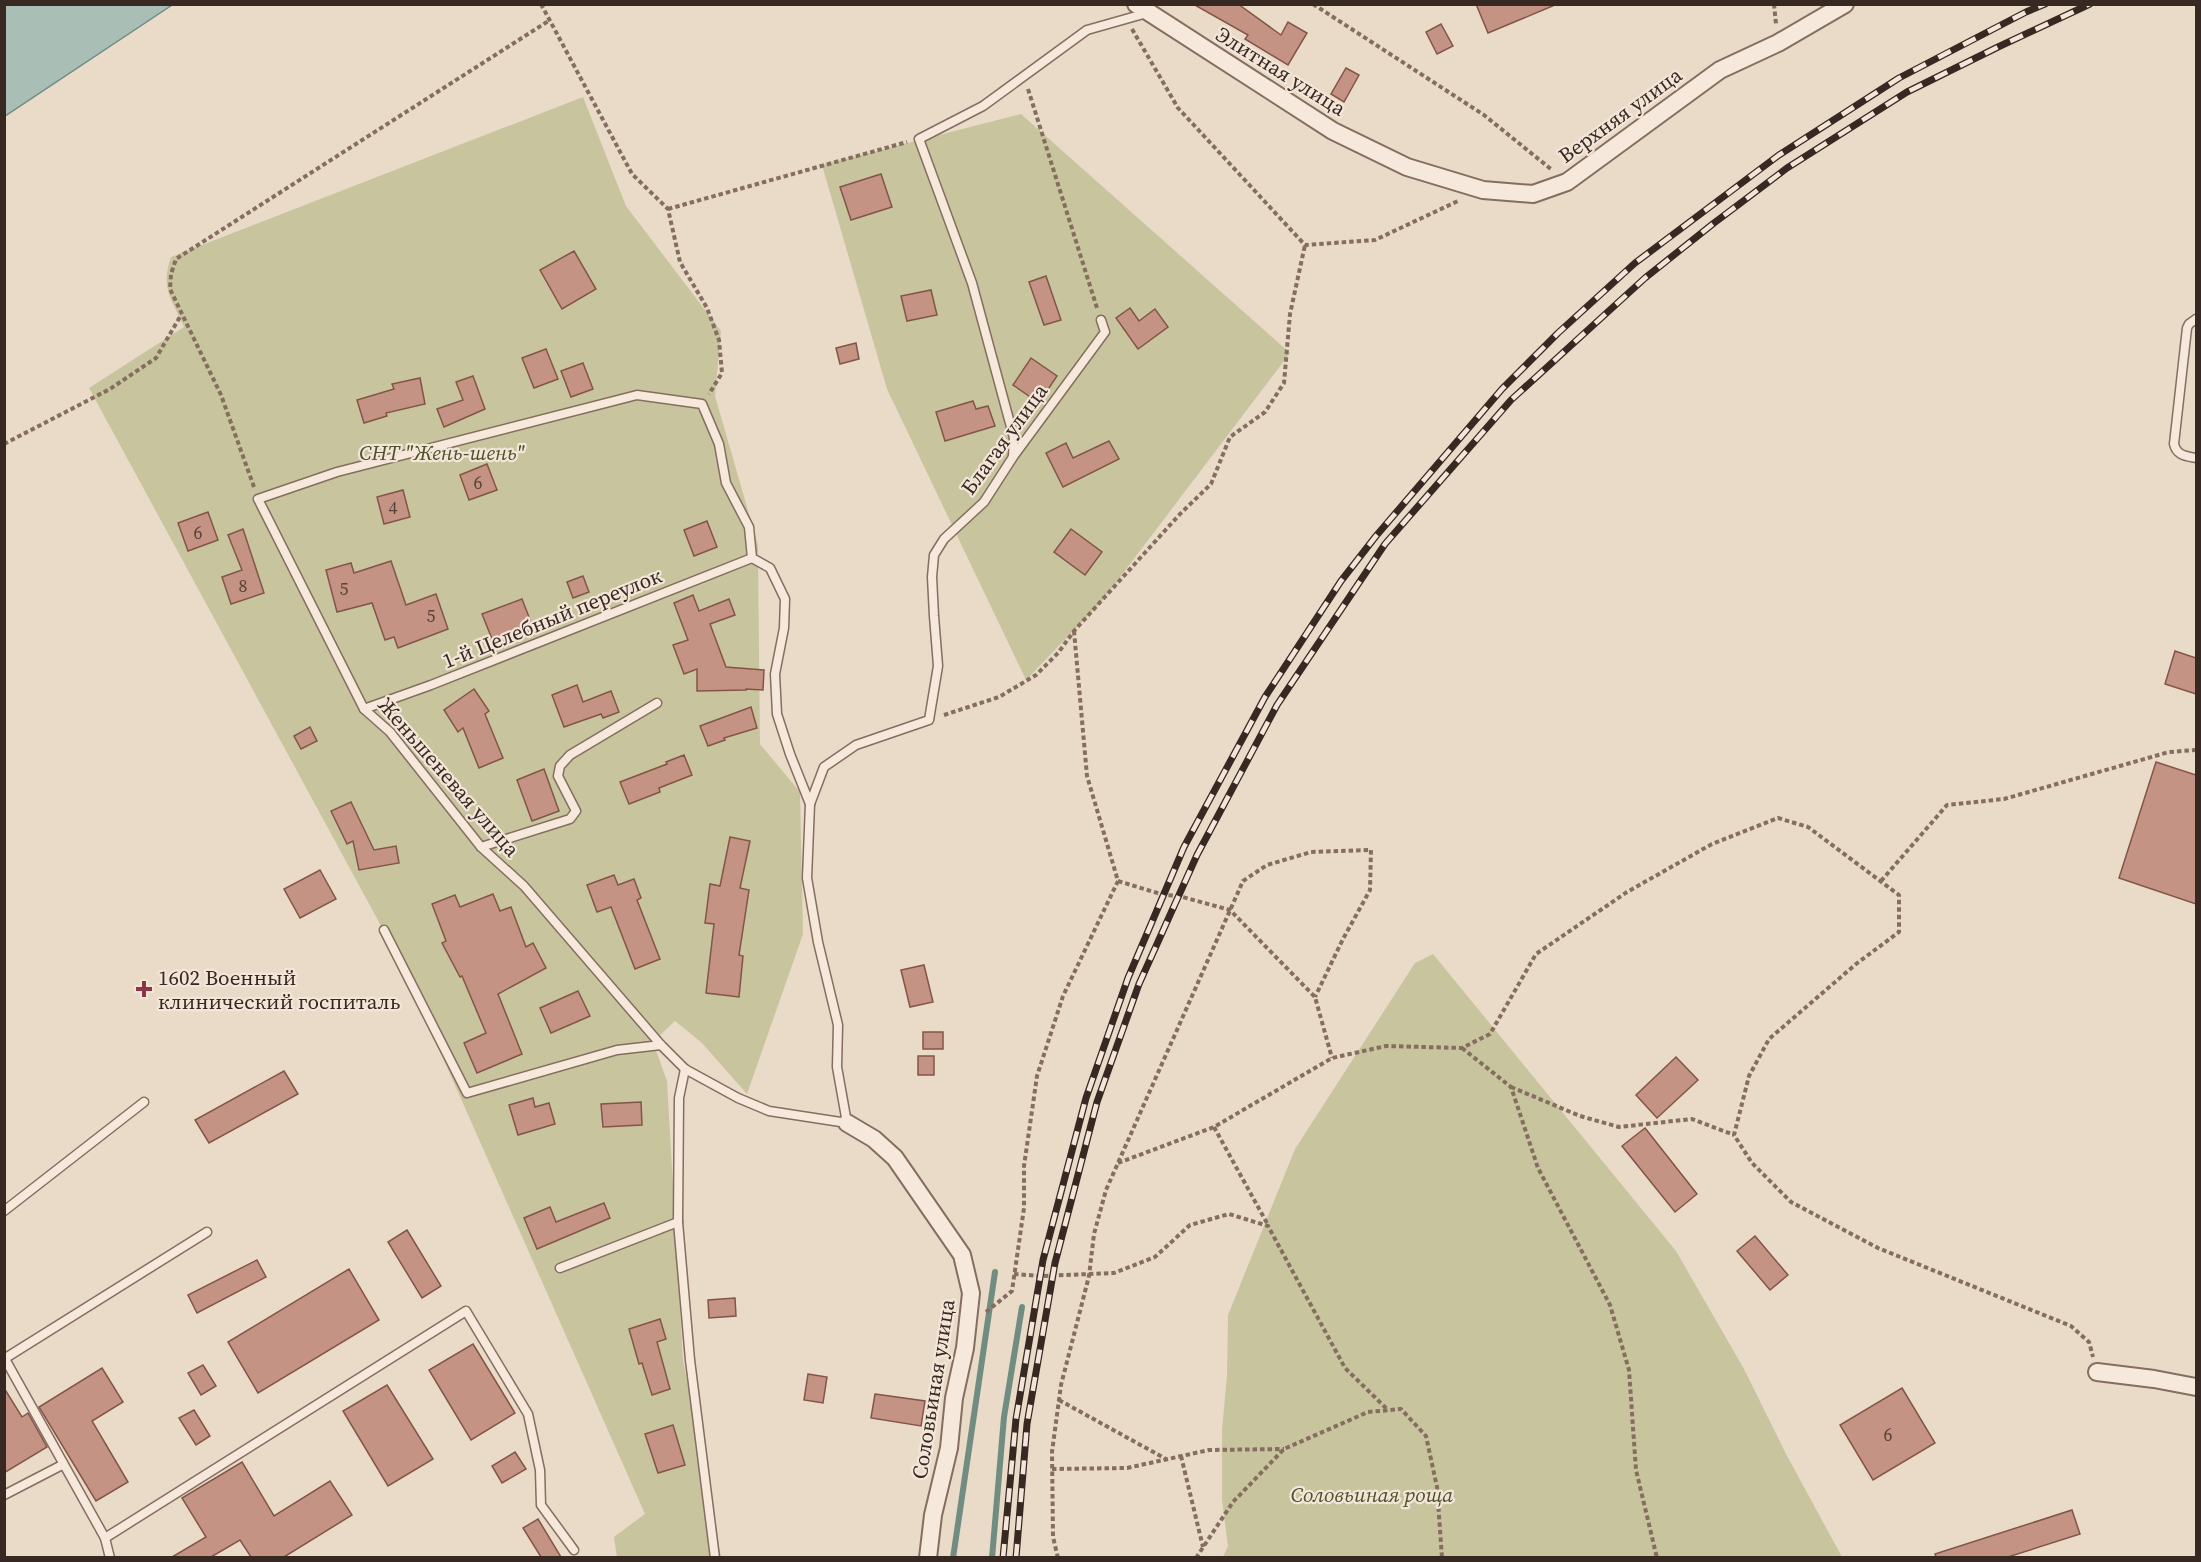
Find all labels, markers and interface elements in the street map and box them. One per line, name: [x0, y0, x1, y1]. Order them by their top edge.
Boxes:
street label: Элитная улица: [1211, 20, 1352, 123]
street label: Верхняя улица: [1552, 60, 1688, 170]
street label: Благая улица: [954, 377, 1054, 500]
park label: СНТ "Жень-шень": [359, 438, 525, 467]
house number: 6: [474, 470, 483, 495]
house number: 4: [389, 495, 398, 520]
house number: 6: [194, 520, 203, 545]
street label: 1-й Целебный переулок: [438, 561, 666, 675]
house number: 8: [239, 573, 248, 598]
house number: 5: [340, 576, 349, 601]
house number: 5: [427, 603, 436, 628]
street label: Женьшеневая улица: [372, 691, 526, 863]
place label: 1602 Военный клинический госпиталь: [158, 963, 400, 1016]
marker: 1602 Военный клинический госпиталь: [135, 980, 153, 998]
street label: Соловьиная улица: [904, 1297, 962, 1481]
house number: 6: [1884, 1422, 1893, 1447]
park label: Соловьиная роща: [1291, 1480, 1453, 1509]

